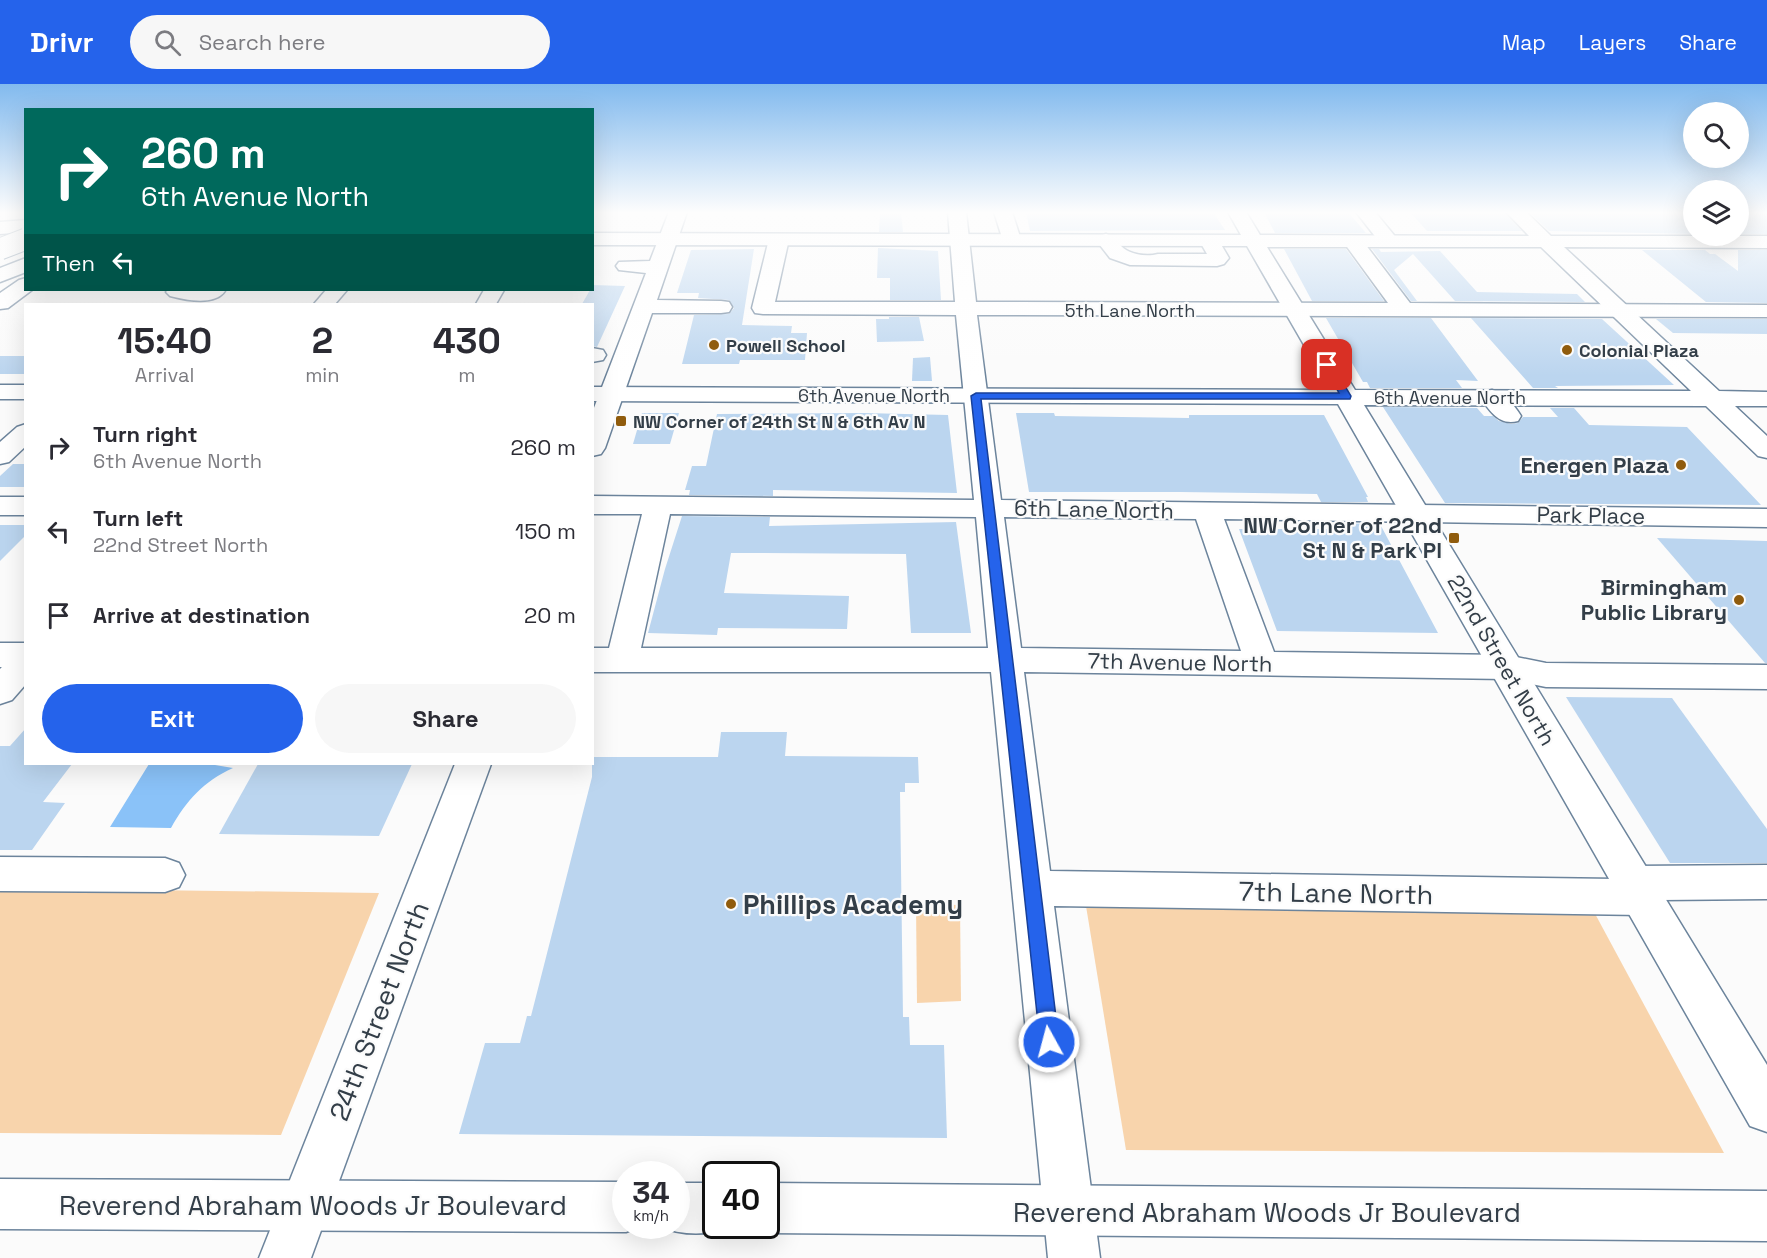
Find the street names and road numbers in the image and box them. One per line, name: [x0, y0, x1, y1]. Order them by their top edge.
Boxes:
street label: 5th Lane North: [1065, 299, 1195, 322]
street label: 6th Avenue North: [798, 384, 950, 407]
street label: 6th Avenue North: [1374, 386, 1526, 409]
street label: 6th Lane North: [1014, 494, 1174, 524]
street label: Park Place: [1536, 500, 1646, 530]
street label: 22nd Street North: [1442, 570, 1562, 750]
street label: 7th Avenue North: [1087, 646, 1273, 678]
street label: 7th Lane North: [1238, 874, 1434, 912]
street label: 24th Street North: [321, 897, 437, 1125]
street label: Reverend Abraham Woods Jr Boulevard: [59, 1188, 567, 1223]
street label: Reverend Abraham Woods Jr Boulevard: [1013, 1195, 1521, 1230]

